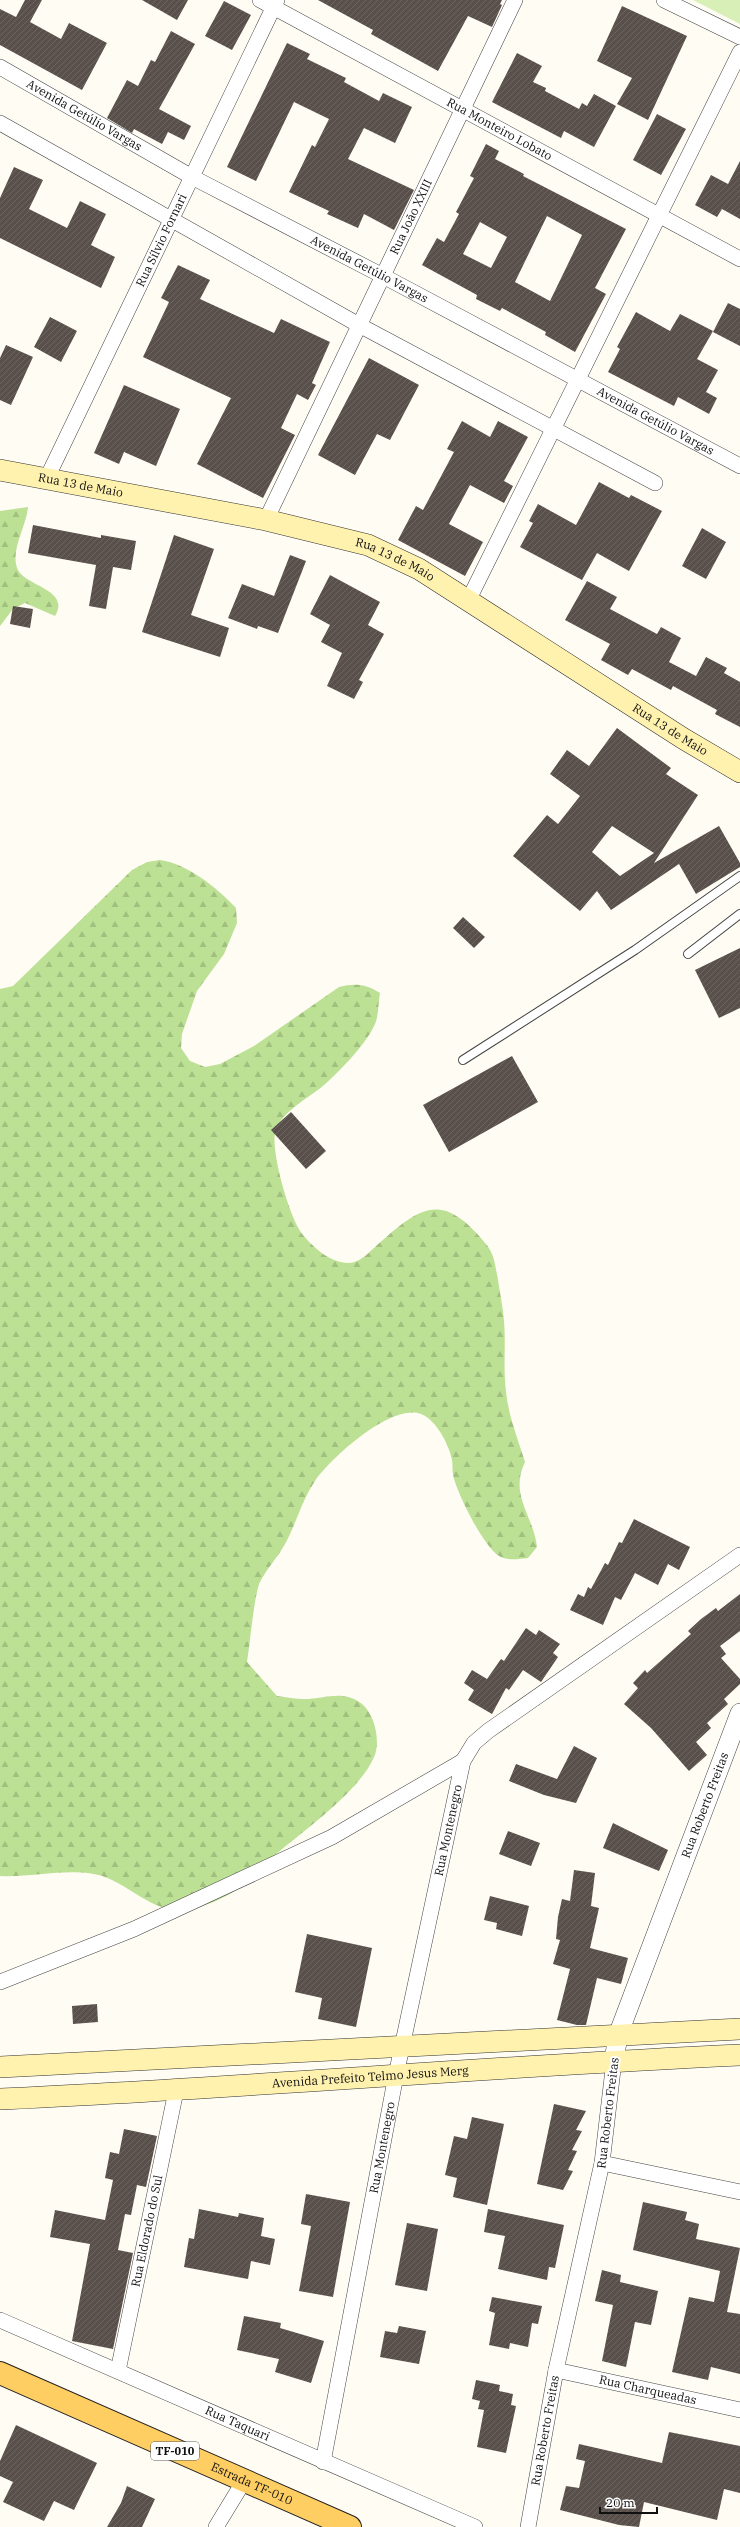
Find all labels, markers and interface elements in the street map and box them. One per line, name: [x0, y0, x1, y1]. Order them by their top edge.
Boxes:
street label: Avenida Getúlio Vargas: [24, 76, 145, 154]
street label: Rua Monteiro Lobato: [444, 94, 555, 163]
street label: Rua João XXIII: [386, 177, 435, 257]
street label: Rua Sílvio Fornari: [132, 191, 190, 289]
street label: Avenida Getúlio Vargas: [308, 232, 431, 306]
street label: Avenida Getúlio Vargas: [595, 383, 717, 458]
street label: Rua 13 de Maio: [37, 469, 125, 500]
street label: Rua 13 de Maio: [354, 534, 438, 584]
street label: Rua 13 de Maio: [630, 700, 711, 758]
street label: Rua Roberto Freitas: [678, 1750, 731, 1860]
street label: Rua Montenegro: [431, 1783, 465, 1877]
street label: Rua Roberto Freitas: [593, 2056, 622, 2169]
street label: Avenida Prefeito Telmo Jesus Merg: [272, 2062, 470, 2090]
street label: Rua Montenegro: [366, 2100, 398, 2195]
street label: Rua Eldorado do Sul: [128, 2173, 165, 2288]
street label: Rua Charqueadas: [598, 2372, 698, 2407]
street label: Rua Roberto Freitas: [528, 2374, 562, 2487]
street label: Rua Taquari: [203, 2402, 272, 2444]
road number: TF-010: [151, 2442, 199, 2460]
street label: Estrada TF-010: [209, 2459, 295, 2508]
scale bar: [600, 2489, 657, 2515]
text: 20 m: [606, 2495, 635, 2510]

